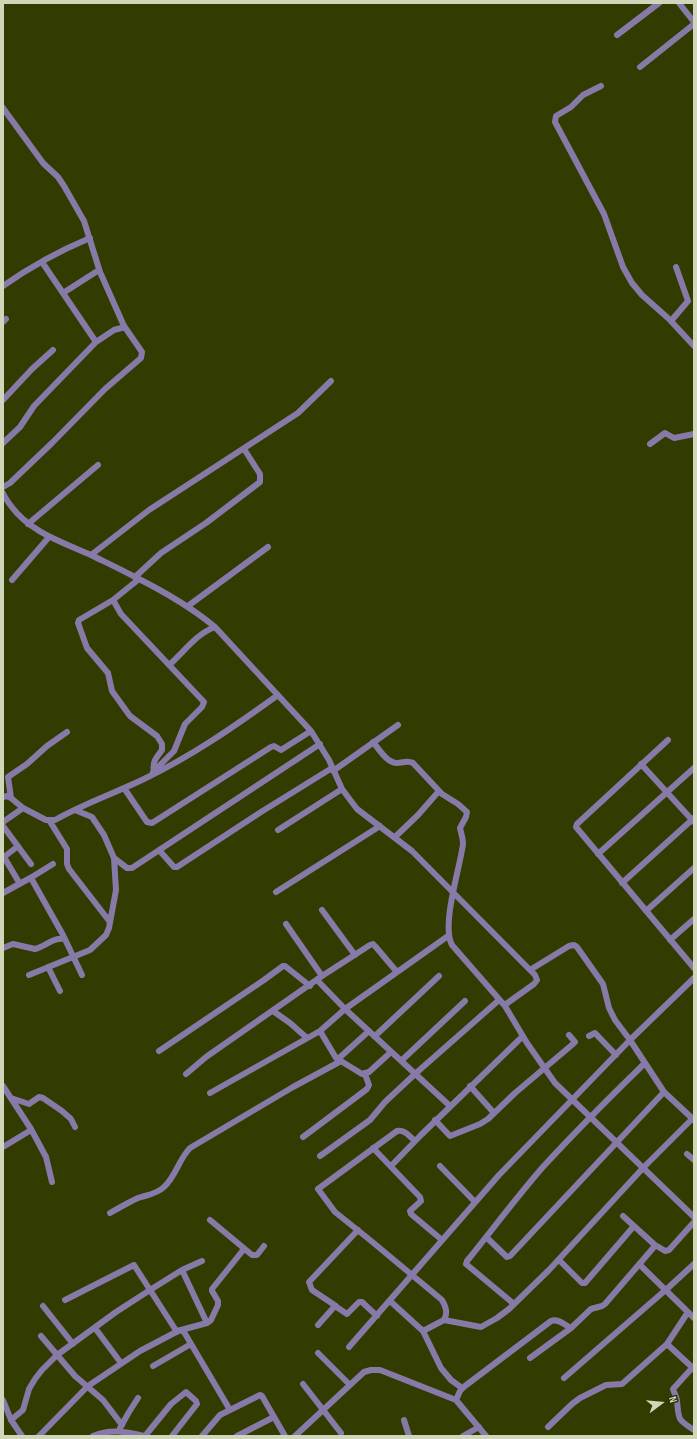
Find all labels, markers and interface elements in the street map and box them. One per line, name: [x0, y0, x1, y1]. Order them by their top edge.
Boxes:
north arrow: [641, 1383, 681, 1423]
text: N: [666, 1395, 680, 1404]

